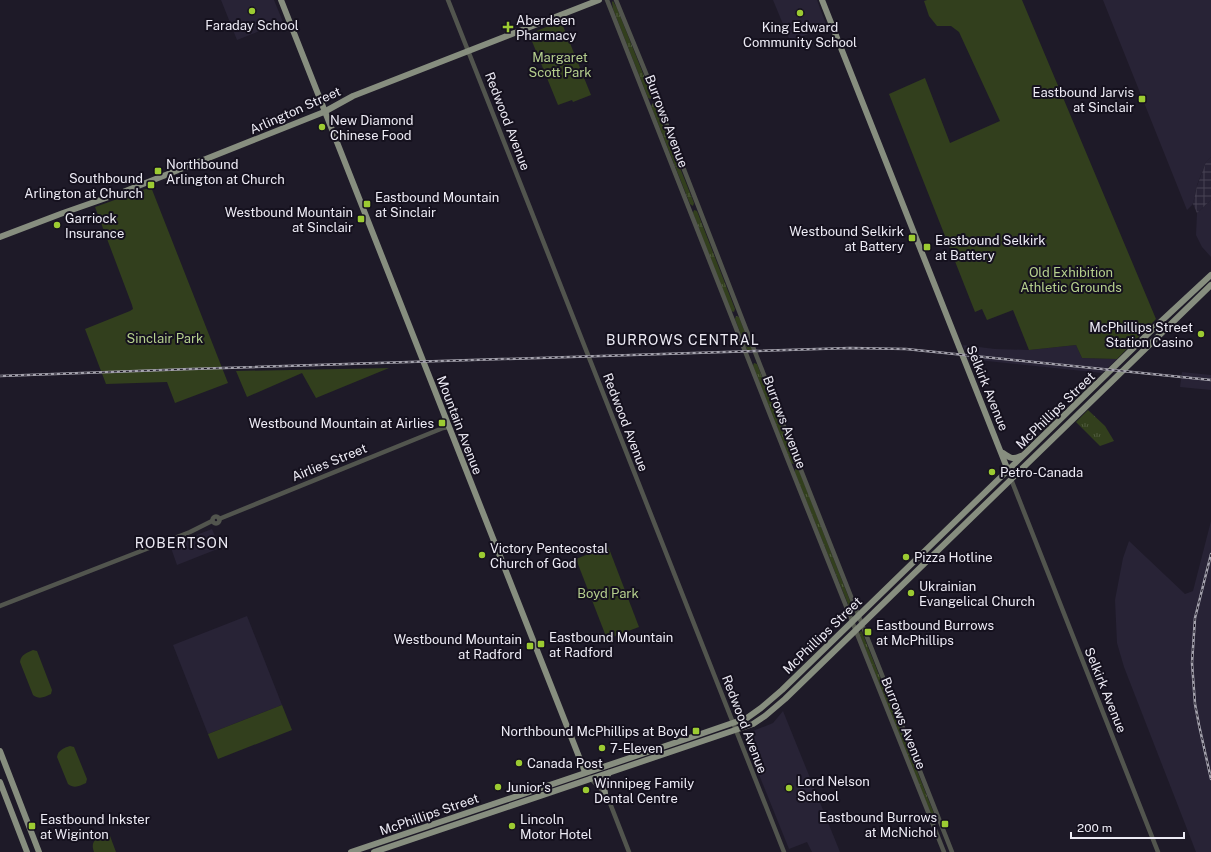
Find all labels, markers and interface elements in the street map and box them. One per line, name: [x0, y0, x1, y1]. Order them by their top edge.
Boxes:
marker: Faraday School: [247, 6, 257, 16]
marker: King Edward Community School: [795, 8, 805, 18]
place label: Aberdeen Pharmacy: [516, 13, 576, 43]
place label: Faraday School: [205, 18, 299, 33]
place label: King Edward Community School: [743, 20, 857, 50]
marker: Aberdeen Pharmacy: [503, 22, 513, 32]
park label: Margaret Scott Park: [528, 50, 592, 80]
street label: Redwood Avenue: [482, 70, 533, 172]
street label: Burrows Avenue: [642, 73, 691, 170]
street label: Arlington Street: [247, 84, 343, 137]
place label: Eastbound Jarvis at Sinclair: [1032, 85, 1134, 115]
marker: Eastbound Jarvis at Sinclair: [1137, 94, 1147, 104]
place label: New Diamond Chinese Food: [330, 113, 414, 143]
marker: New Diamond Chinese Food: [317, 122, 327, 132]
place label: Northbound Arlington at Church: [166, 157, 285, 187]
marker: Northbound Arlington at Church: [153, 166, 163, 176]
place label: Southbound Arlington at Church: [24, 171, 143, 201]
marker: Southbound Arlington at Church: [146, 180, 156, 190]
place label: Eastbound Mountain at Sinclair: [375, 190, 499, 220]
marker: Eastbound Mountain at Sinclair: [362, 199, 372, 209]
place label: Westbound Mountain at Sinclair: [225, 205, 353, 235]
place label: Garriock Insurance: [65, 211, 124, 241]
marker: Westbound Mountain at Sinclair: [356, 214, 366, 224]
marker: Garriock Insurance: [52, 220, 62, 230]
place label: Westbound Selkirk at Battery: [789, 224, 904, 254]
marker: Westbound Selkirk at Battery: [907, 233, 917, 243]
place label: Eastbound Selkirk at Battery: [935, 233, 1046, 263]
marker: Eastbound Selkirk at Battery: [922, 242, 932, 252]
park label: Old Exhibition Athletic Grounds: [1020, 265, 1122, 295]
place label: McPhillips Street Station Casino: [1089, 320, 1193, 350]
marker: McPhillips Street Station Casino: [1196, 329, 1206, 339]
park label: Sinclair Park: [127, 331, 203, 346]
district label: BURROWS CENTRAL: [606, 332, 760, 348]
street label: Selkirk Avenue: [964, 343, 1011, 433]
street label: McPhillips Street: [1013, 369, 1098, 452]
street label: Redwood Avenue: [600, 371, 651, 473]
street label: Mountain Avenue: [434, 374, 485, 477]
street label: Burrows Avenue: [760, 374, 809, 471]
place label: Westbound Mountain at Airlies: [249, 416, 434, 431]
marker: Westbound Mountain at Airlies: [437, 418, 447, 428]
street label: Airlies Street: [289, 441, 369, 484]
place label: Petro-Canada: [1000, 465, 1083, 480]
marker: Petro-Canada: [987, 467, 997, 477]
district label: ROBERTSON: [135, 535, 229, 551]
place label: Victory Pentecostal Church of God: [490, 541, 608, 571]
marker: Victory Pentecostal Church of God: [477, 550, 487, 560]
place label: Pizza Hotline: [914, 550, 993, 565]
marker: Pizza Hotline: [901, 552, 911, 562]
place label: Ukrainian Evangelical Church: [919, 579, 1035, 609]
park label: Boyd Park: [577, 586, 639, 601]
marker: Ukrainian Evangelical Church: [906, 588, 916, 598]
street label: McPhillips Street: [780, 594, 865, 677]
place label: Eastbound Burrows at McPhillips: [876, 618, 994, 648]
marker: Eastbound Burrows at McPhillips: [863, 627, 873, 637]
place label: Eastbound Mountain at Radford: [549, 630, 673, 660]
place label: Westbound Mountain at Radford: [394, 632, 522, 662]
marker: Eastbound Mountain at Radford: [536, 639, 546, 649]
marker: Westbound Mountain at Radford: [525, 641, 535, 651]
street label: Selkirk Avenue: [1082, 645, 1129, 735]
street label: Redwood Avenue: [719, 673, 770, 775]
street label: Burrows Avenue: [878, 675, 929, 771]
place label: Northbound McPhillips at Boyd: [501, 724, 688, 739]
marker: Northbound McPhillips at Boyd: [691, 726, 701, 736]
place label: 7-Eleven: [610, 741, 663, 756]
marker: 7-Eleven: [597, 743, 607, 753]
place label: Canada Post: [527, 756, 603, 771]
marker: Canada Post: [514, 758, 524, 768]
place label: Lord Nelson School: [797, 774, 870, 804]
place label: Winnipeg Family Dental Centre: [594, 776, 694, 806]
place label: Junior's: [506, 780, 551, 795]
marker: Junior's: [493, 782, 503, 792]
marker: Lord Nelson School: [784, 783, 794, 793]
marker: Winnipeg Family Dental Centre: [581, 785, 591, 795]
street label: McPhillips Street: [378, 790, 481, 838]
place label: Eastbound Burrows at McNichol: [819, 810, 937, 840]
place label: Eastbound Inkster at Wiginton: [40, 812, 150, 842]
place label: Lincoln Motor Hotel: [520, 812, 592, 842]
scale bar: [1071, 814, 1184, 840]
marker: Eastbound Burrows at McNichol: [940, 819, 950, 829]
marker: Eastbound Inkster at Wiginton: [27, 821, 37, 831]
marker: Lincoln Motor Hotel: [507, 821, 517, 831]
text: 200 m: [1077, 821, 1112, 835]

